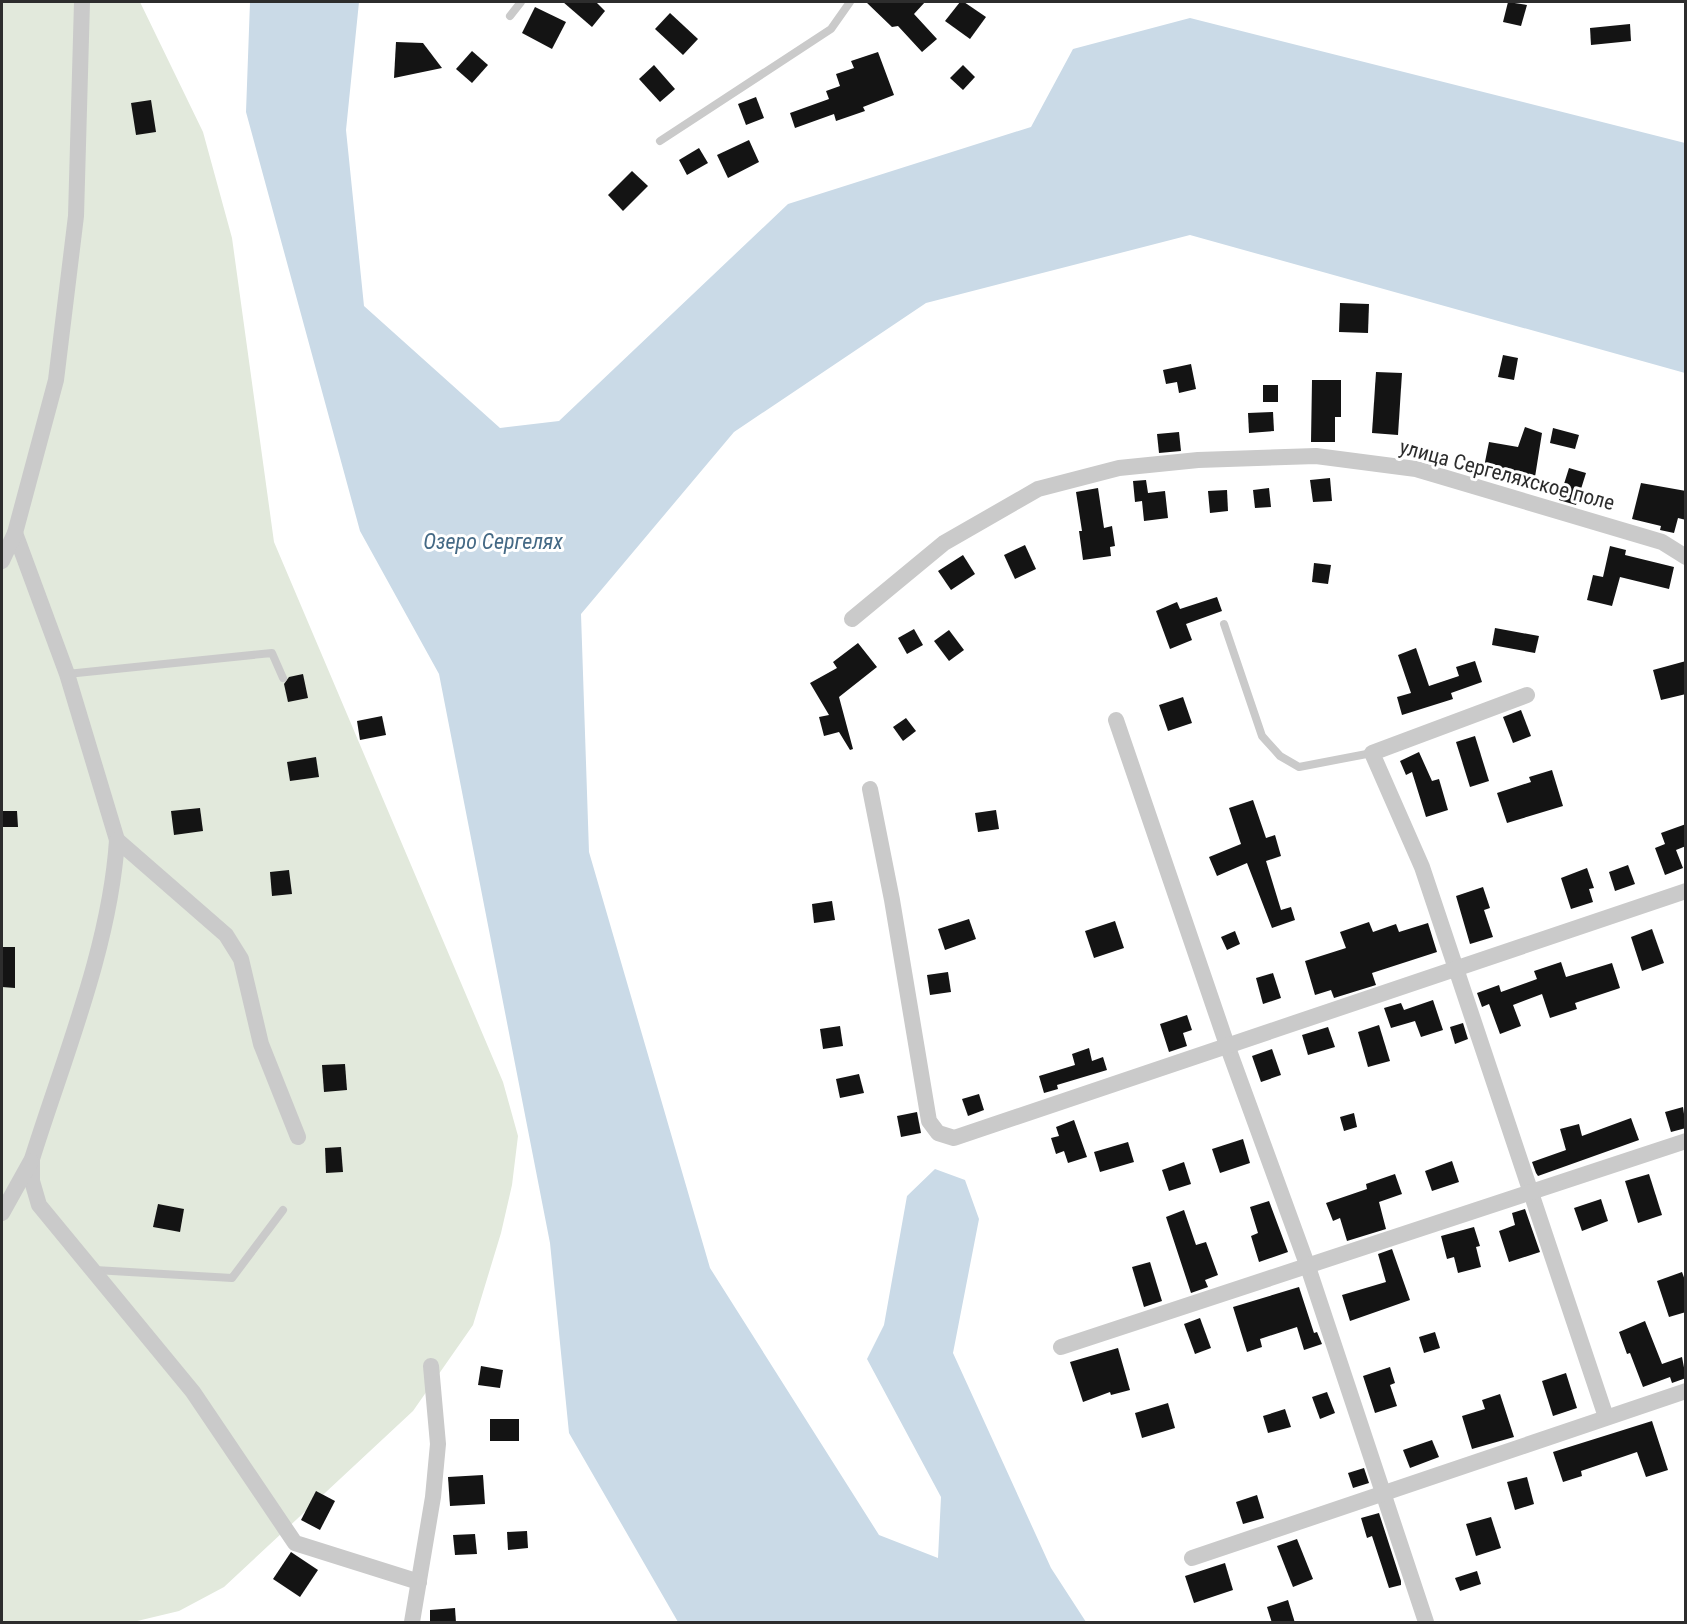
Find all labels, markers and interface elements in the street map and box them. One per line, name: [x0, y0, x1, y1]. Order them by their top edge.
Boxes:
street label: улица Сергеляхское поле: [1397, 435, 1617, 515]
water label: Озеро Сергелях: [423, 529, 563, 554]

